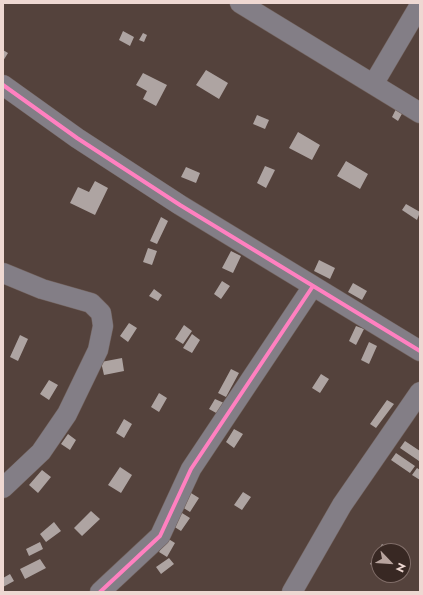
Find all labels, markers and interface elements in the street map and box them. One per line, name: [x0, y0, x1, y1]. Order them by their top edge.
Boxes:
north arrow: [371, 543, 411, 583]
text: N: [392, 560, 410, 575]

